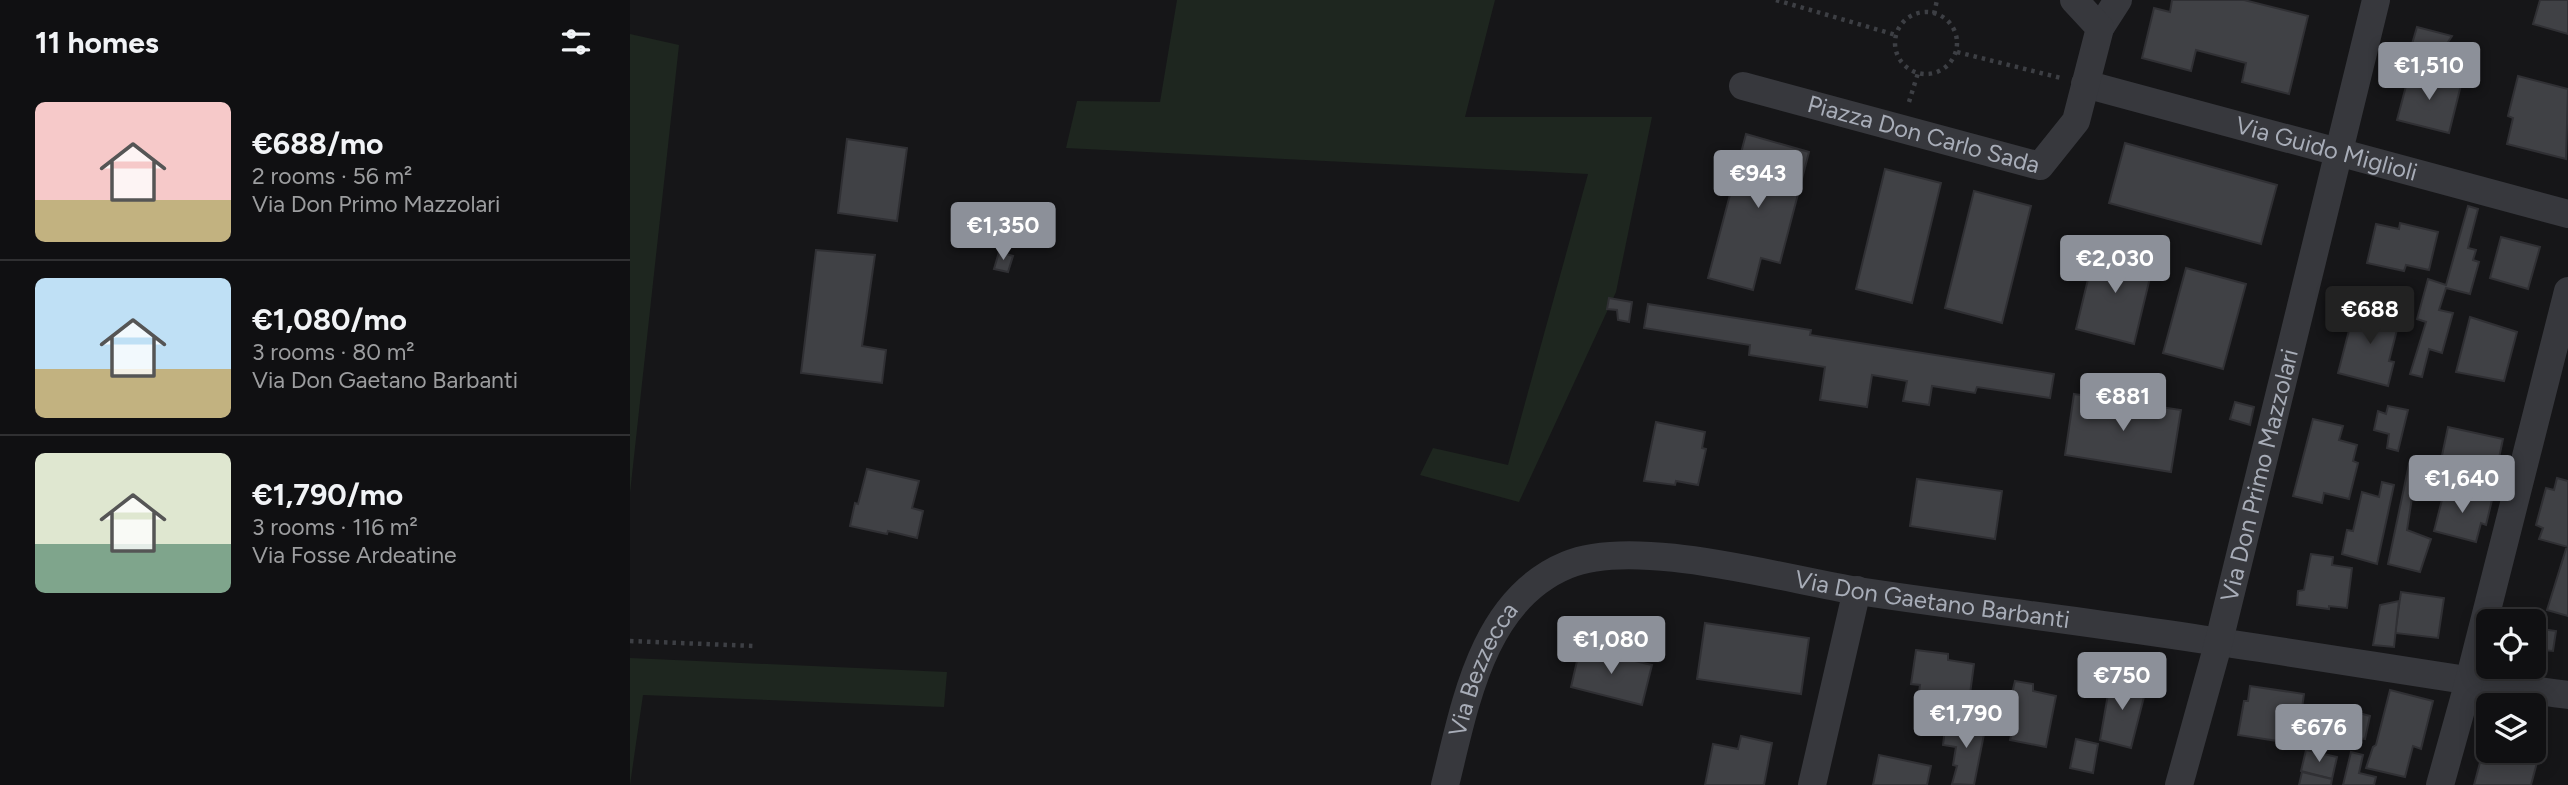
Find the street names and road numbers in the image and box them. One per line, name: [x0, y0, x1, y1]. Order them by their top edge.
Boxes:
street label: Piazza Don Carlo Sada: [1804, 89, 2043, 179]
street label: Via Guido Miglioli: [2232, 110, 2421, 187]
street label: Via Don Primo Mazzolari: [2214, 346, 2304, 605]
street label: Via Don Gaetano Barbanti: [1792, 564, 2072, 634]
street label: Via Bezzecca: [1442, 596, 1524, 740]

